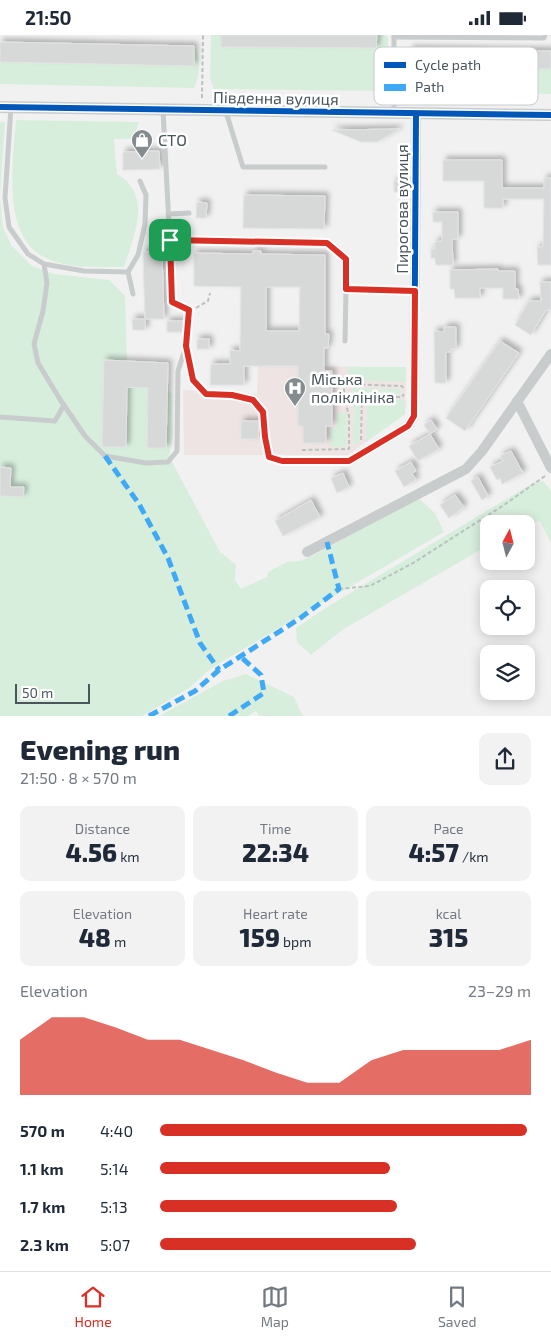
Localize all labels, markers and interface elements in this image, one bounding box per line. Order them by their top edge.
text: 21:50 [25,6,72,29]
legend [374,47,538,105]
text: Cycle path [415,56,481,73]
text: Path [415,78,444,95]
street label: Південна вулиця [213,87,339,109]
shop icon: СТО [130,128,154,159]
place label: СТО [158,130,187,149]
street label: Пирогова вулиця [392,144,412,274]
pin [149,219,191,261]
icon: arrive [156,226,184,254]
place label: Міська поліклініка [311,369,395,406]
hospital icon: Міська поліклініка [283,376,307,407]
north arrow [480,515,535,570]
map controls [480,515,535,700]
button: locate [480,580,535,635]
button: layers [480,645,535,700]
scale bar [15,681,90,704]
text: 50 m [22,684,53,701]
text: Evening run [20,732,180,766]
button: share [479,733,531,785]
text: 21:50 · 8 × 570 m [20,768,137,787]
text: Distance [75,820,130,837]
text: Time [260,820,291,837]
text: Pace [433,820,464,837]
text: 4.56 [65,837,117,867]
text: 22:34 [242,837,309,867]
text: 4:57 [408,837,459,867]
text: km [117,848,140,865]
text: /km [459,848,489,865]
text: Elevation [73,905,132,922]
text: Heart rate [243,905,308,922]
text: kcal [436,905,461,922]
text: 48 [79,922,111,952]
text: 159 [240,922,280,952]
text: 315 [429,922,468,952]
text: m [111,933,126,950]
text: bpm [280,933,311,950]
text: Elevation [20,981,88,1000]
text: 23–29 m [468,981,531,1000]
text: 570 m [20,1121,65,1140]
text: 4:40 [100,1121,133,1140]
text: 1.1 km [20,1159,64,1178]
text: 5:14 [100,1159,129,1178]
text: 1.7 km [20,1197,65,1216]
text: 5:13 [100,1197,128,1216]
text: 2.3 km [20,1235,69,1254]
text: 5:07 [100,1235,130,1254]
tab: Home [75,1283,112,1330]
tab: Map [261,1283,289,1330]
tab: Saved [438,1283,476,1330]

